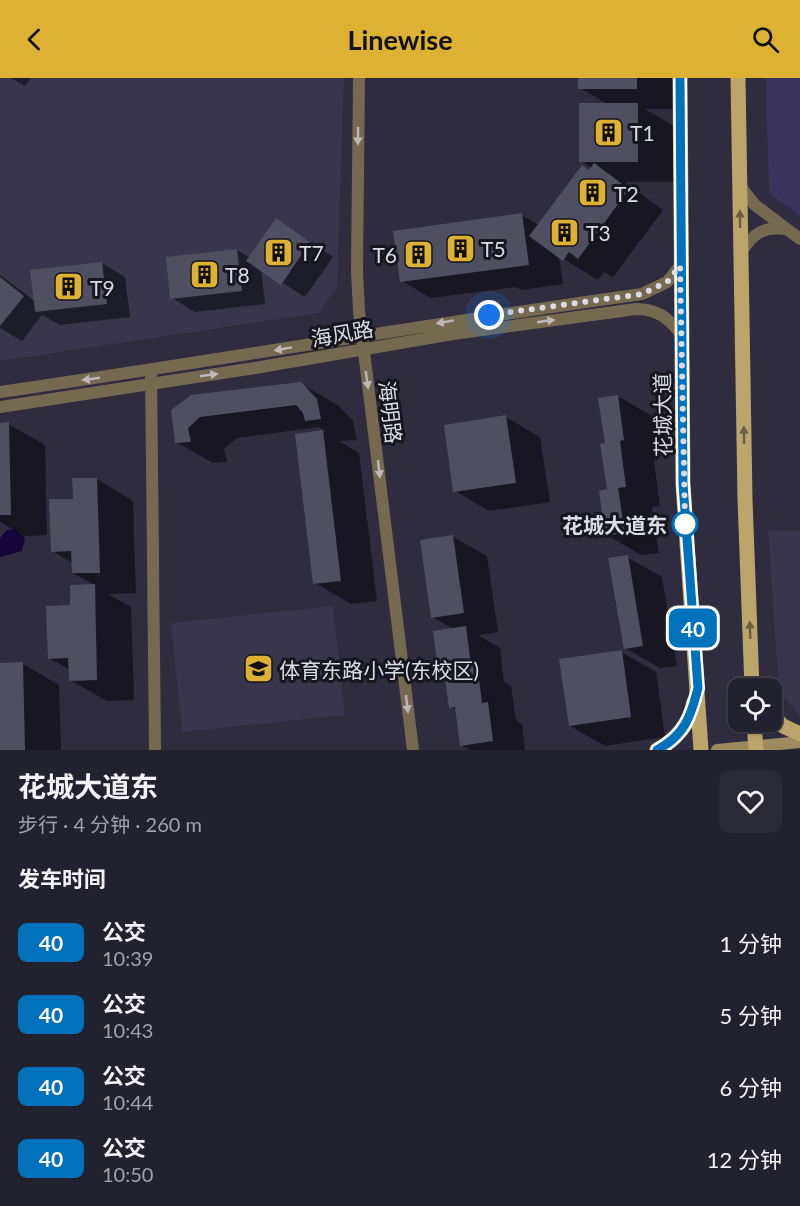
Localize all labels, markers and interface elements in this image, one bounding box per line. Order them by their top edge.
icon: back [18,23,51,56]
text: Linewise [347,23,453,56]
icon: search [749,23,782,56]
building icon: T1 [593,116,625,148]
place label: T1 [630,120,655,145]
one-way arrow [353,127,363,146]
building icon: T2 [577,177,609,209]
place label: T2 [614,181,639,206]
one-way arrow [735,210,745,229]
building icon: T3 [549,216,581,248]
place label: T3 [586,220,611,245]
building icon: T5 [444,232,476,264]
building icon: T7 [262,236,294,268]
place label: T5 [481,236,506,261]
building icon: T6 [402,238,434,270]
place label: T7 [299,240,324,265]
place label: T6 [372,242,397,267]
building icon: T8 [188,258,220,290]
place label: T8 [225,262,250,287]
building icon: T9 [53,271,85,303]
place label: T9 [90,275,115,300]
your location [474,300,504,330]
street label: 海风路 [309,315,375,351]
one-way arrow [537,316,556,325]
one-way arrow [436,317,455,326]
one-way arrow [274,345,293,354]
one-way arrow [200,370,219,379]
one-way arrow [363,371,372,390]
street label: 花城大道 [649,373,675,457]
one-way arrow [81,375,100,384]
street label: 海明路 [375,379,407,445]
one-way arrow [739,426,749,445]
one-way arrow [374,460,383,479]
marker: 花城大道东 [672,511,698,537]
place label: 花城大道东 [562,512,667,537]
line badge: 40 [666,608,720,648]
text: 40 [681,616,705,641]
one-way arrow [746,621,755,640]
school or university icon: 体育东路小学(东校区) [242,653,274,685]
place label: 体育东路小学(东校区) [279,657,479,682]
map controls [728,678,782,732]
button: locate [728,678,782,732]
one-way arrow [403,695,412,714]
text: 花城大道东 [18,769,158,803]
button: heart [719,770,782,833]
text: 步行 · 4 分钟 · 260 m [18,812,202,836]
text: 发车时间 [18,865,106,892]
text: 公交 [102,918,146,945]
text: 40 [39,930,63,955]
text: 1 分钟 [720,930,782,957]
text: 10:39 [102,946,153,970]
text: 公交 [102,990,146,1017]
text: 40 [39,1002,63,1027]
text: 5 分钟 [720,1002,782,1029]
text: 10:43 [102,1018,153,1042]
text: 公交 [102,1062,146,1089]
text: 40 [39,1074,63,1099]
text: 6 分钟 [720,1074,782,1101]
text: 10:44 [102,1090,153,1114]
text: 公交 [102,1134,146,1161]
text: 40 [39,1146,63,1171]
text: 12 分钟 [707,1146,782,1173]
text: 10:50 [102,1162,153,1186]

